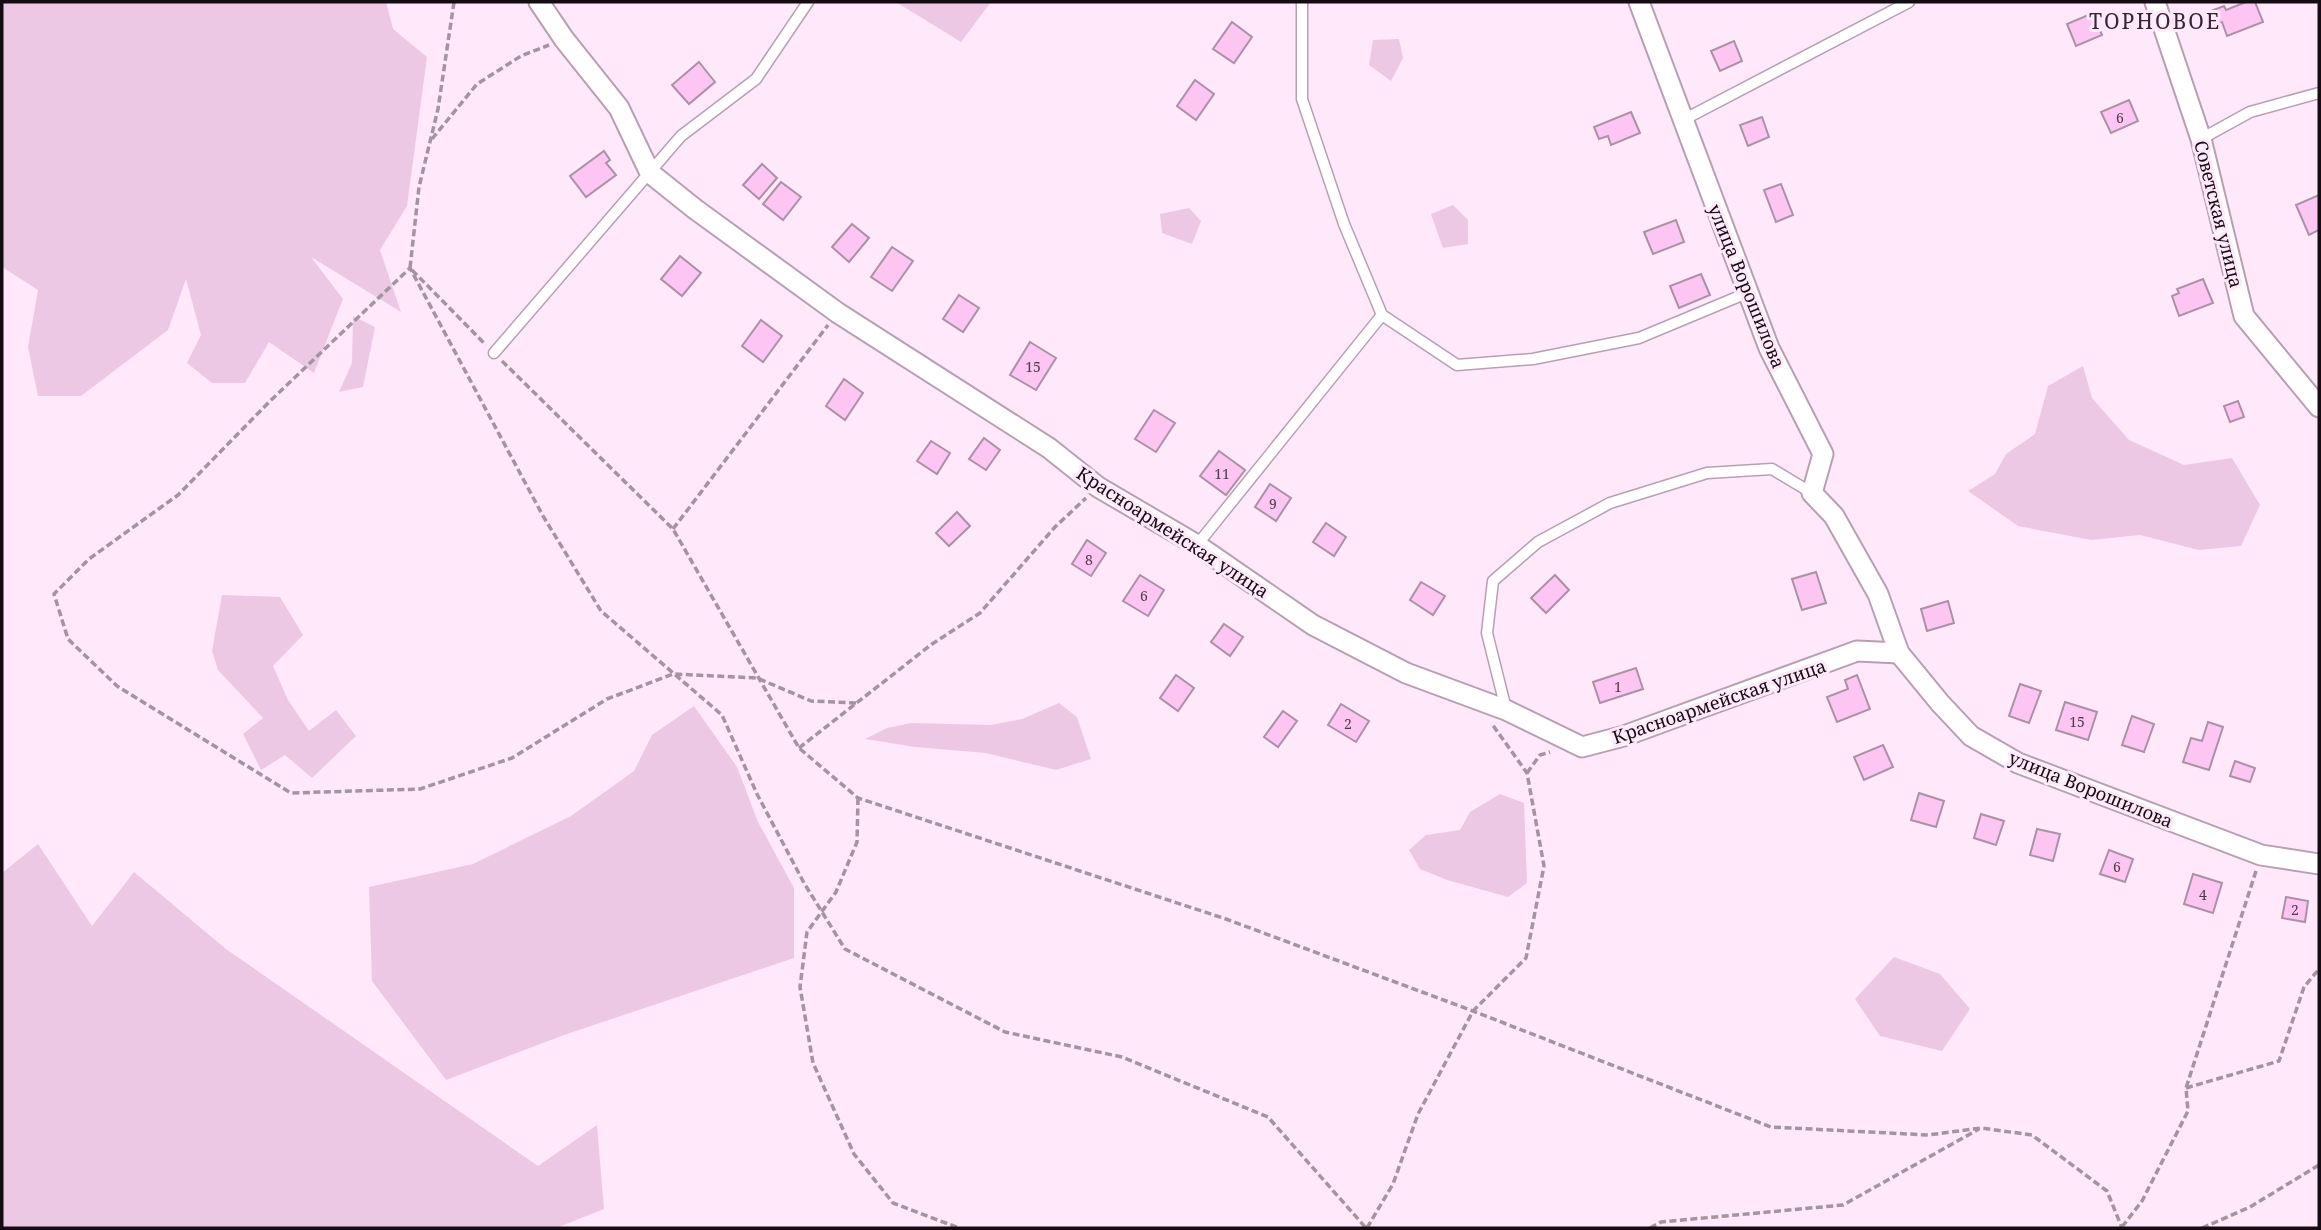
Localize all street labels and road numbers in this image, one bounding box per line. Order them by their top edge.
street label: Советская улица [2189,138,2249,290]
street label: улица Ворошилова [1703,200,1791,372]
street label: Красноармейская улица [1072,461,1274,603]
street label: Красноармейская улица [1609,653,1829,749]
street label: улица Ворошилова [2005,745,2177,833]

